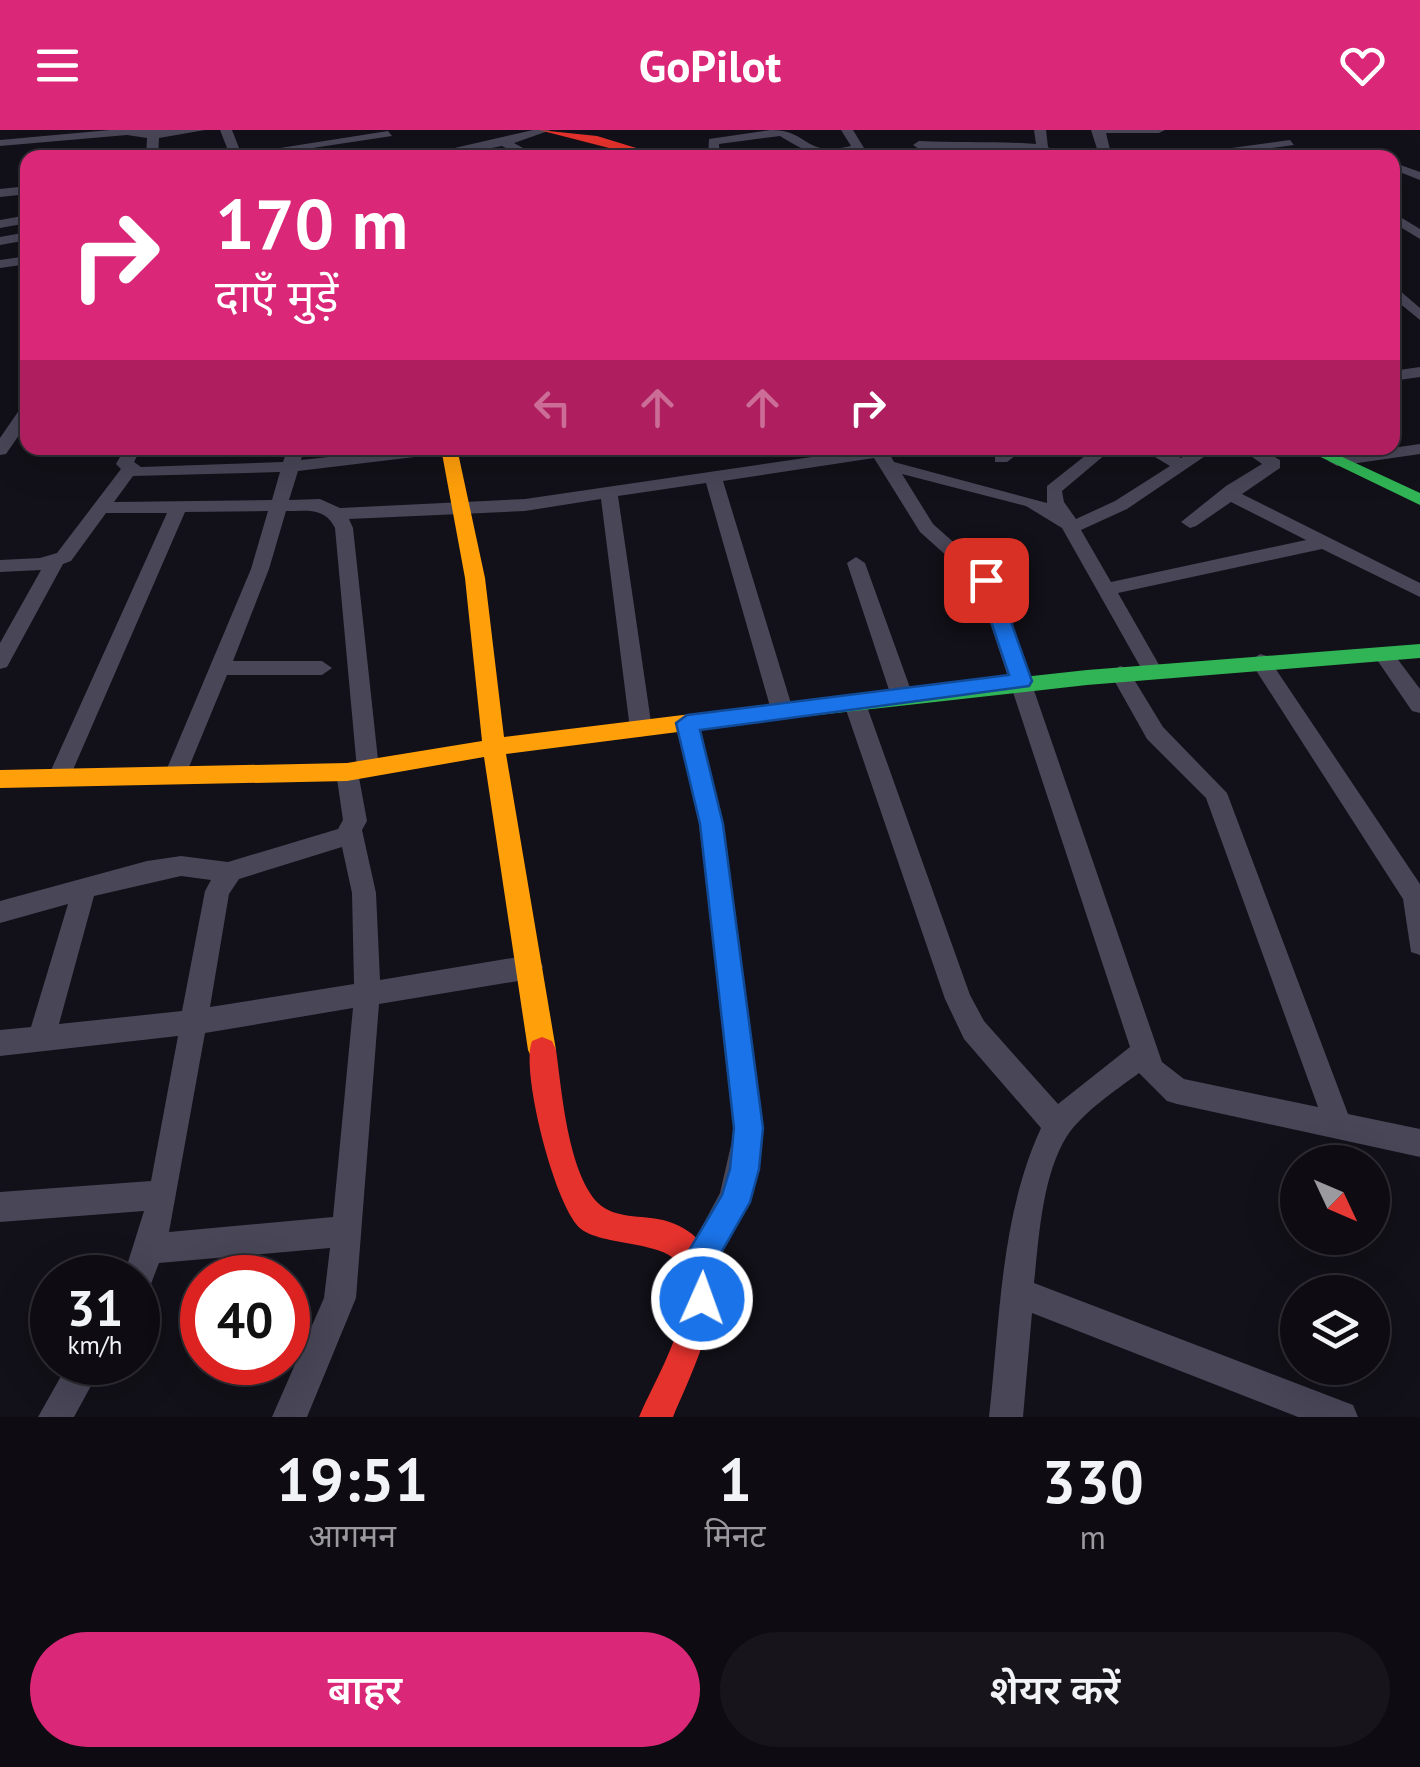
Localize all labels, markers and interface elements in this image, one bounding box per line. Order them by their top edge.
text: GoPilot [639,36,781,94]
icon: menu [30,38,85,93]
icon: heart [1335,38,1390,93]
text: 170 m [215,178,408,268]
icon: right [50,190,180,320]
text: दाएँ मुड़ें [215,266,338,324]
icon: left [525,380,580,435]
icon: ahead [630,380,685,435]
icon: ahead [735,380,790,435]
icon: right [840,380,895,435]
pin [944,538,1029,623]
icon: arrive [959,553,1014,608]
north arrow [1280,1145,1390,1255]
map controls [1280,1145,1390,1385]
position arrow [650,1247,754,1351]
speed limit sign: 40 [180,1255,310,1385]
text: 31 [67,1275,123,1340]
button: layers [1280,1275,1390,1385]
text: km/h [68,1329,122,1361]
text: 19:51 [276,1440,428,1518]
text: 1 [718,1440,752,1518]
text: 330 [1042,1442,1144,1520]
text: आगमन [308,1514,396,1556]
text: मिनट [704,1514,766,1556]
text: m [1080,1516,1106,1558]
button: बाहर [30,1632,700,1747]
button: शेयर करें [720,1632,1390,1747]

